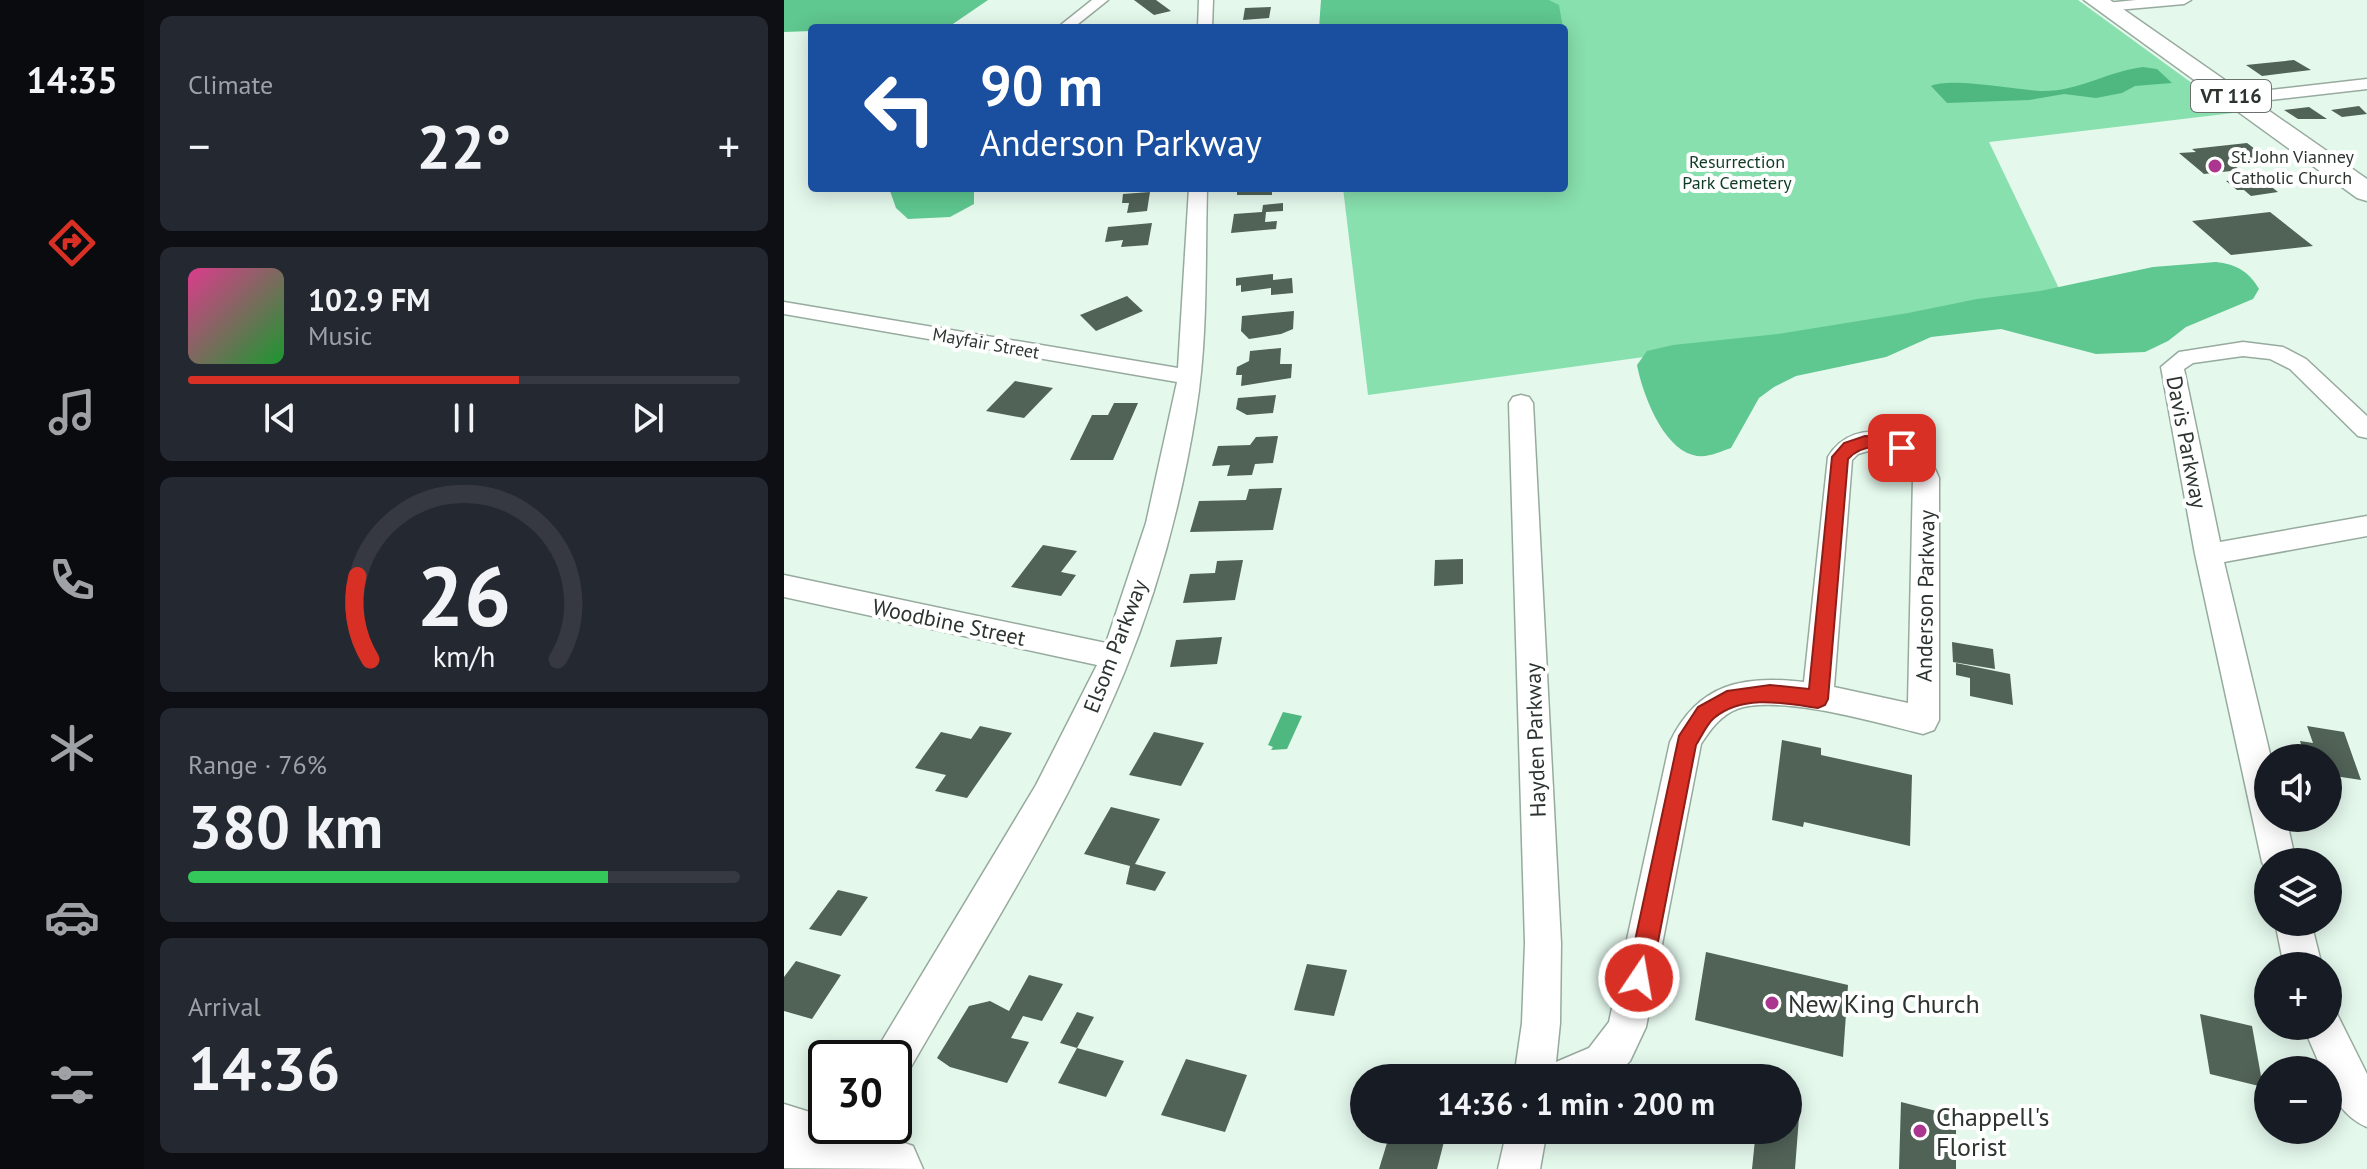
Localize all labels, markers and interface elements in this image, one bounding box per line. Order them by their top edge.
text: 90 m [980,49,1103,121]
text: 14:35 [26,56,118,103]
icon: left [848,56,952,160]
text: Climate [188,68,273,101]
road number: VT 116 [2191,80,2271,112]
text: 22° [417,107,511,185]
text: − [188,117,210,174]
text: + [718,117,740,174]
text: Anderson Parkway [980,119,1262,166]
place label: St. John Vianney Catholic Church [2231,145,2354,189]
park label: Resurrection Park Cemetery [1682,150,1792,194]
marker: St. John Vianney Catholic Church [2206,157,2224,175]
icon: directions [44,215,100,271]
text: 102.9 FM [308,280,430,319]
text: Music [308,319,372,352]
street label: Mayfair Street [931,322,1041,364]
street label: Davis Parkway [2160,373,2214,512]
icon: music [44,384,100,440]
icon: previous [258,396,302,440]
icon: pause [442,396,486,440]
icon: next [626,396,670,440]
pin [1868,414,1936,482]
icon: arrive [1880,426,1924,470]
street label: Anderson Parkway [1909,509,1941,682]
text: 26 [417,541,511,649]
icon: phone [44,552,100,608]
street label: Elsom Parkway [1077,575,1154,717]
street label: Woodbine Street [870,592,1029,652]
text: km/h [433,639,495,676]
street label: Hayden Parkway [1518,661,1552,818]
icon: climate [44,720,100,776]
map controls [2254,744,2342,1144]
button: sound [2254,744,2342,832]
text: Range · 76% [188,748,327,781]
text: 380 km [188,787,383,865]
button: layers [2254,848,2342,936]
icon: car [44,889,100,945]
position arrow [1597,936,1681,1020]
button: + [2254,952,2342,1040]
place label: New King Church [1788,987,1980,1020]
text: Arrival [188,990,261,1023]
marker: New King Church [1763,994,1781,1012]
text: 14:36 [188,1029,340,1107]
speed limit sign: 30 [808,1040,912,1144]
button: − [2254,1056,2342,1144]
icon: filters [44,1057,100,1113]
text: 14:36 · 1 min · 200 m [1437,1084,1715,1123]
place label: Chappell's Florist [1936,1100,2050,1163]
marker: Chappell's Florist [1911,1122,1929,1140]

